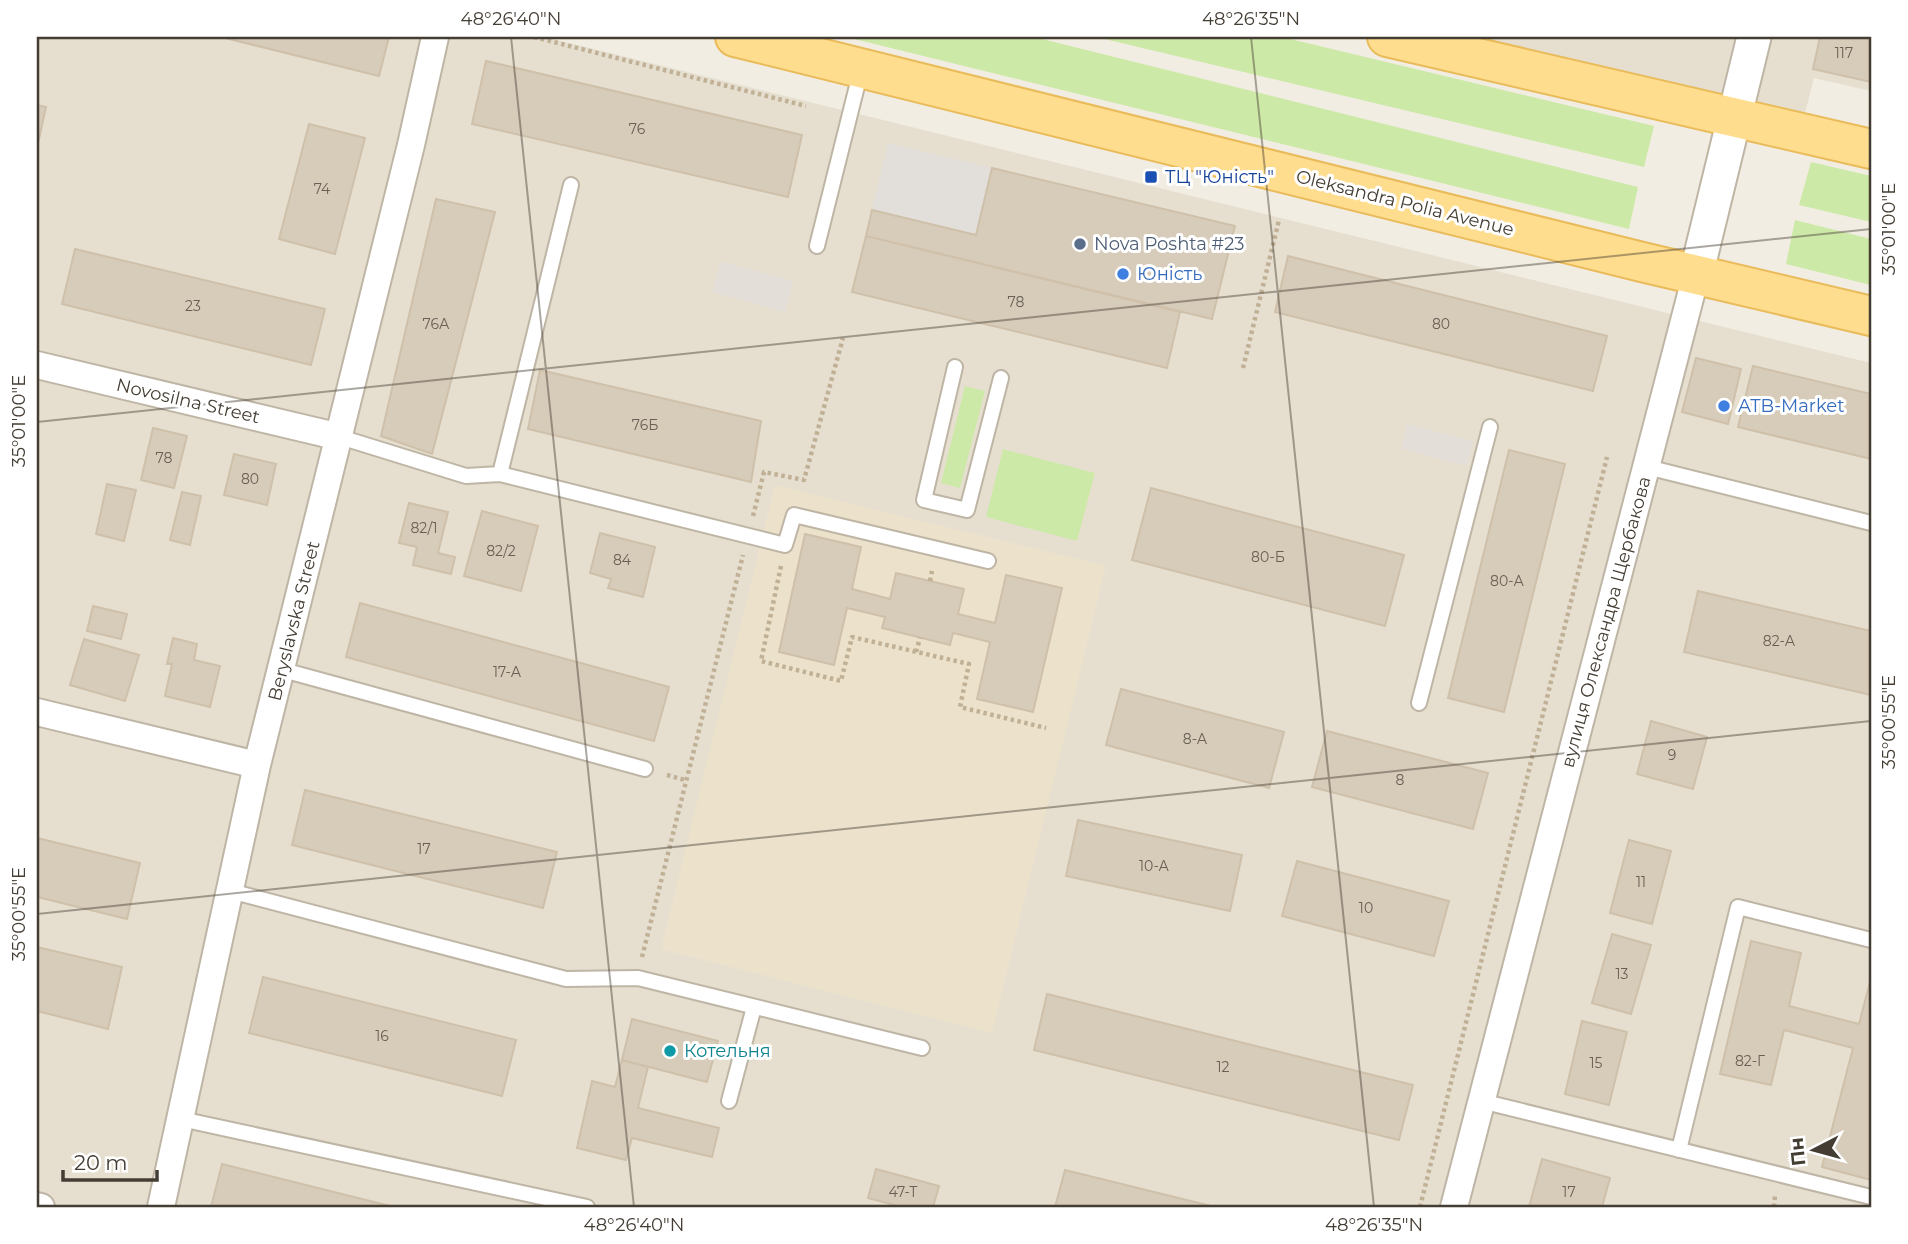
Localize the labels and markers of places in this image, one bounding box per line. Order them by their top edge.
place label: ТЦ "Юність" [1165,166,1274,188]
marker: ТЦ "Юність" [1143,169,1159,185]
place label: Nova Poshta #23 [1094,233,1245,255]
marker: Nova Poshta #23 [1072,236,1088,252]
place label: Юність [1137,263,1202,285]
marker: Юність [1115,266,1131,282]
place label: ATB-Market [1738,395,1845,417]
marker: ATB-Market [1716,398,1732,414]
place label: Котельня [684,1040,771,1062]
marker: Котельня [662,1043,678,1059]

